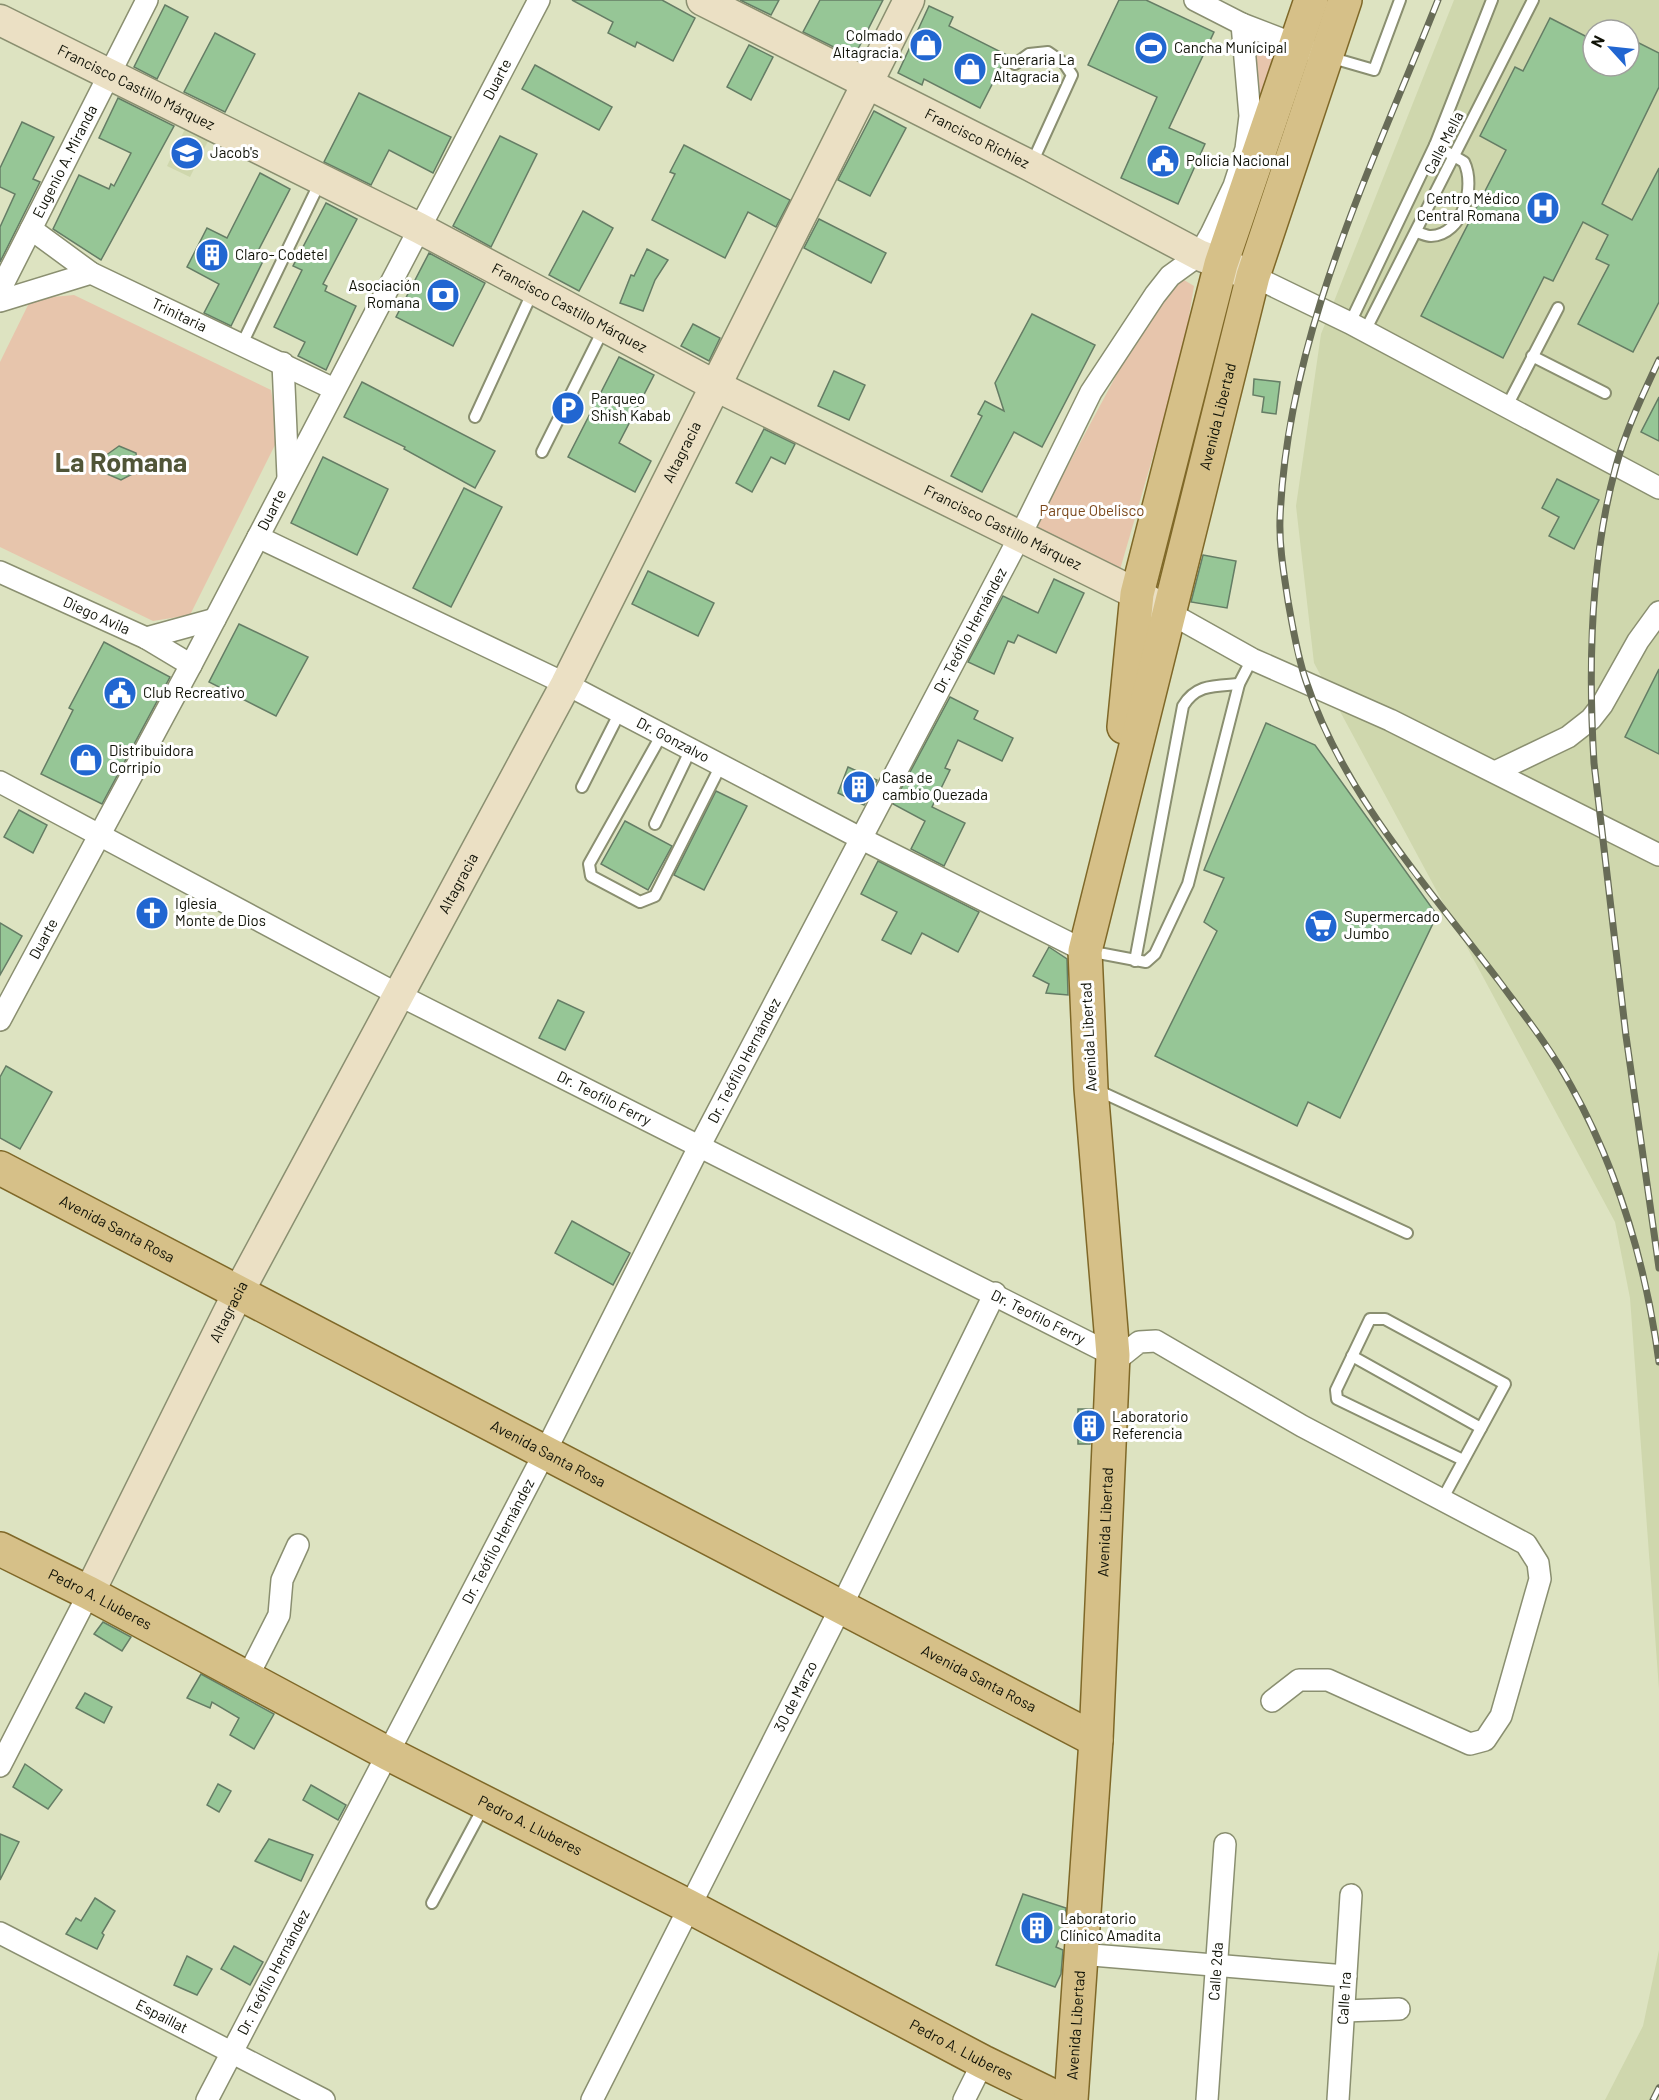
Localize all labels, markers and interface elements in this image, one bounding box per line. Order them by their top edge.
north arrow [1581,18,1641,78]
place label: Colmado Altagracia. [833,26,903,61]
shop icon: Colmado Altagracia. [908,27,944,63]
sports icon: Cancha Municipal [1133,30,1169,66]
text: N [1586,32,1608,50]
place label: Cancha Municipal [1174,38,1287,56]
street label: Francisco Castillo Márquez [55,40,218,133]
place label: Funeraria La Altagracia [993,50,1075,85]
shop icon: Funeraria La Altagracia [952,51,988,87]
street label: Duarte [478,55,515,103]
street label: Eugenio A. Miranda [28,102,100,221]
street label: Francisco Richiez [922,104,1033,172]
street label: Calle Mella [1420,108,1467,177]
school or university icon: Jacob's [169,135,205,171]
place label: Jacob's [210,143,259,161]
public building icon: Policia Nacional [1145,143,1181,179]
place label: Policia Nacional [1186,151,1289,169]
place label: Centro Médico Central Romana [1417,189,1520,224]
hospital icon: Centro Médico Central Romana [1525,190,1561,226]
building icon: Claro- Codetel [194,237,230,273]
place label: Claro- Codetel [235,245,328,263]
street label: Francisco Castillo Márquez [489,258,651,356]
place label: Asociación Romana [348,276,420,311]
bank icon: Asociación Romana [425,277,461,313]
street label: Trinitaria [149,293,210,335]
street label: Avenida Libertad [1195,361,1239,472]
place label: Parqueo Shish Kabab [591,389,671,424]
parking icon: Parqueo Shish Kabab [550,390,586,426]
street label: Altagracia [658,418,704,485]
district label: La Romana [55,445,187,477]
street label: Francisco Castillo Márquez [922,480,1085,573]
street label: Duarte [253,486,289,533]
park label: Parque Obelisco [1040,501,1144,519]
street label: Dr. Teófilo Hernández [929,564,1010,696]
street label: Diego Avila [61,592,133,638]
public building icon: Club Recreativo [102,675,138,711]
place label: Club Recreativo [143,683,245,701]
street label: Dr. Gonzalvo [634,713,713,766]
place label: Distribuidora Corripio [109,741,194,776]
shop icon: Distribuidora Corripio [68,742,104,778]
place label: Casa de cambio Quezada [882,768,988,803]
building icon: Casa de cambio Quezada [841,769,877,805]
street label: Altagracia [434,850,481,916]
place label: Iglesia Monte de Dios [175,894,266,929]
church icon: Iglesia Monte de Dios [134,895,170,931]
place label: Supermercado Jumbo [1344,907,1440,942]
supermarket icon: Supermercado Jumbo [1303,908,1339,944]
street label: Duarte [24,915,61,962]
street label: Avenida Libertad [1076,982,1100,1092]
street label: Dr. Teófilo Hernández [703,994,784,1126]
street label: Dr. Teofilo Ferry [554,1066,655,1129]
street label: Avenida Santa Rosa [57,1191,178,1266]
street label: Altagracia [205,1278,251,1345]
street label: Dr. Teofilo Ferry [988,1285,1089,1348]
place label: Laboratorio Referencia [1112,1407,1188,1442]
building icon: Laboratorio Referencia [1071,1408,1107,1444]
street label: Avenida Santa Rosa [488,1416,609,1490]
street label: Avenida Libertad [1093,1467,1116,1577]
street label: Dr. Teófilo Hernández [457,1475,538,1607]
street label: Pedro A. Lluberes [46,1564,155,1633]
street label: Avenida Santa Rosa [919,1640,1040,1715]
street label: 30 de Marzo [769,1658,820,1735]
street label: Pedro A. Lluberes [475,1791,586,1859]
street label: Dr. Teófilo Hernández [233,1906,313,2038]
place label: Laboratorio Clínico Amadita [1060,1909,1161,1944]
building icon: Laboratorio Clínico Amadita [1019,1910,1055,1946]
street label: Calle 2da [1204,1941,1226,2001]
street label: Avenida Libertad [1062,1970,1088,2081]
street label: Calle 1ra [1333,1971,1354,2025]
street label: Espaillat [133,1995,191,2036]
street label: Pedro A. Lluberes [907,2015,1016,2083]

